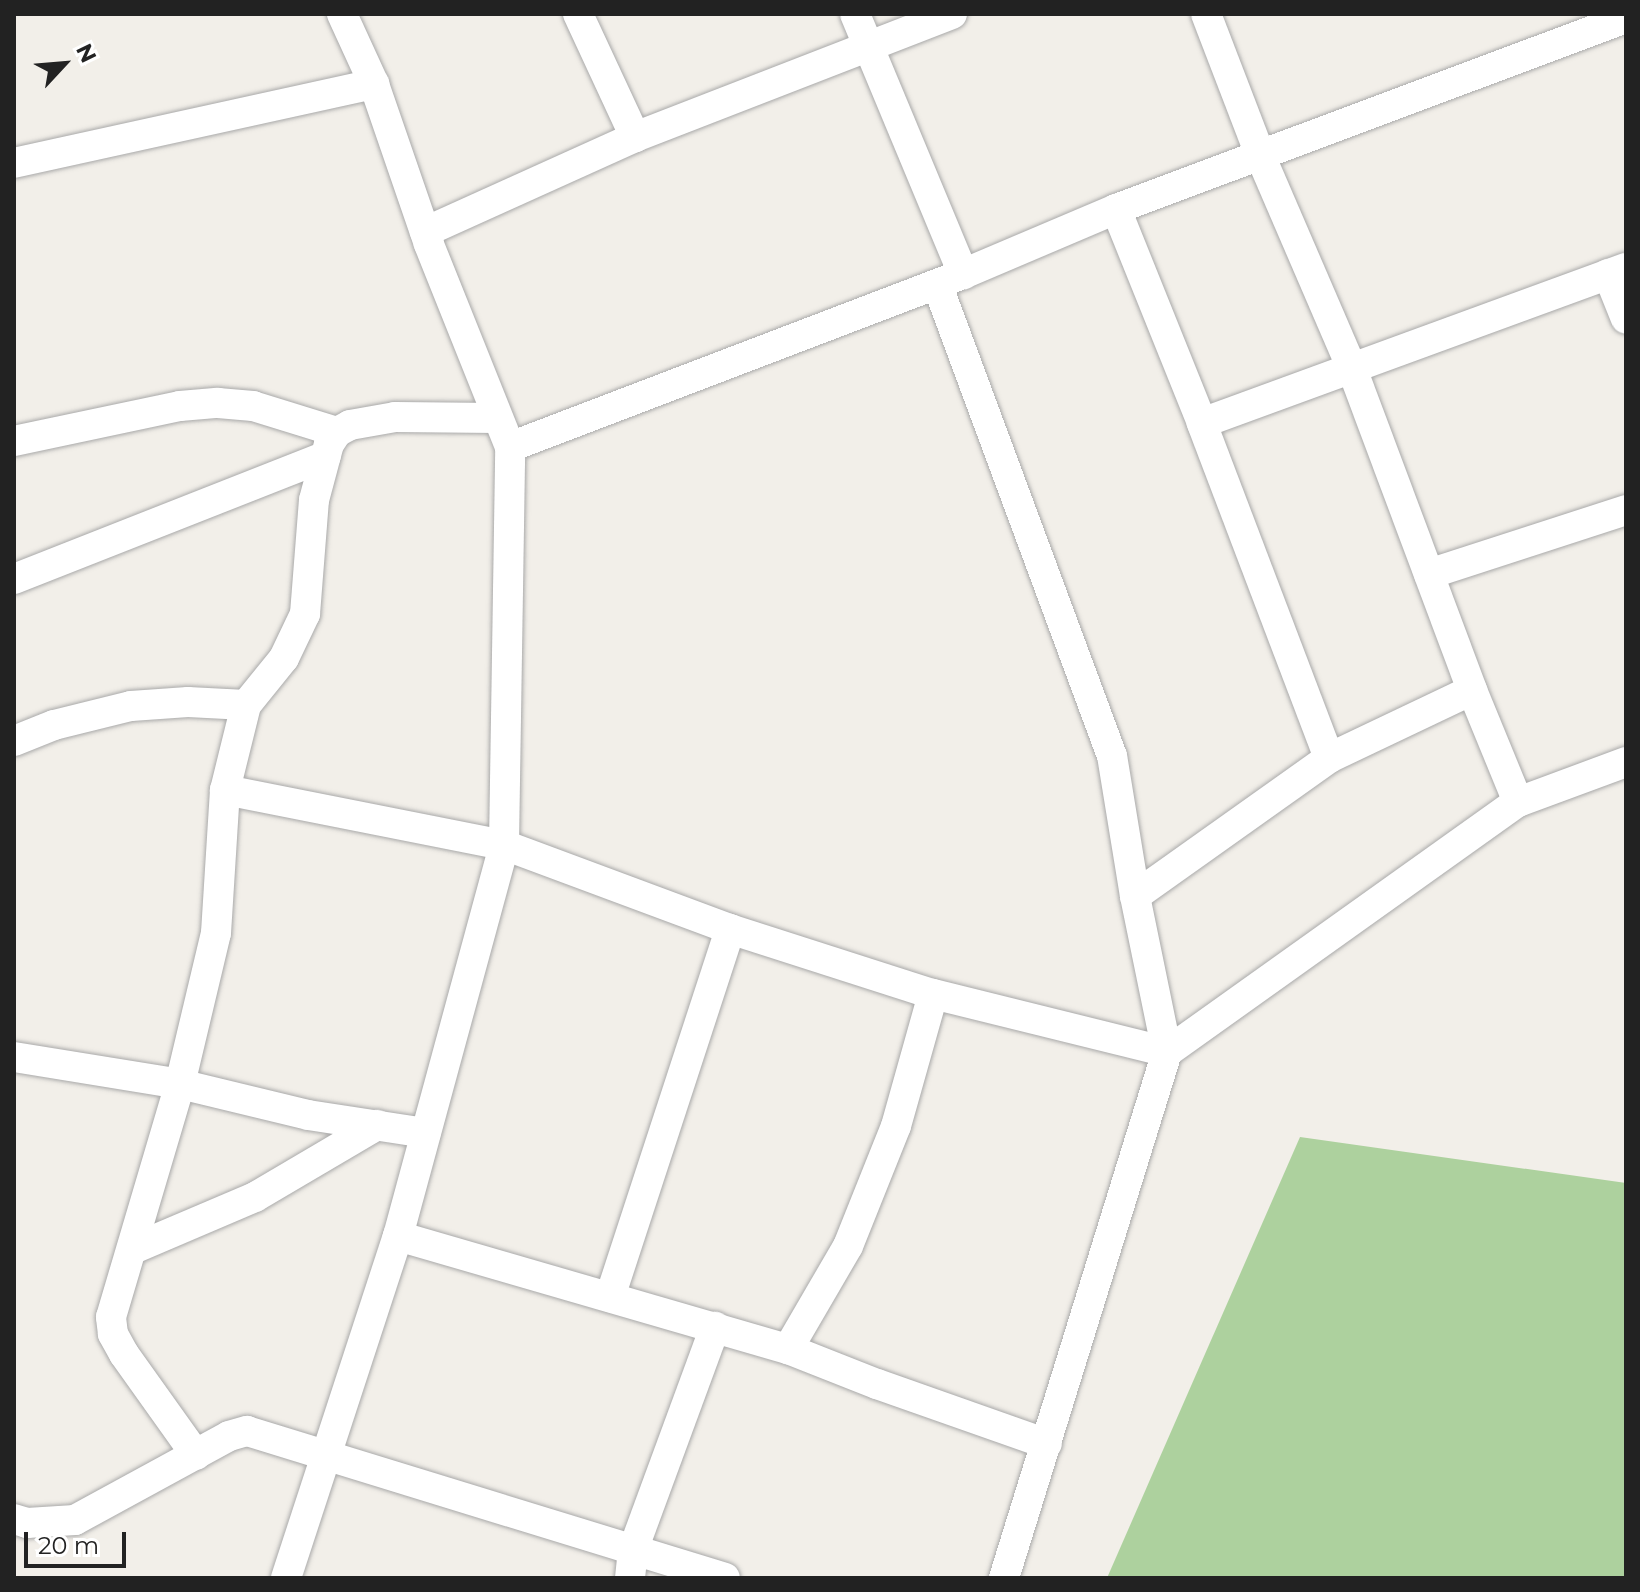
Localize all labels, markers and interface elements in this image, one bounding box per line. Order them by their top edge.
north arrow [24,24,104,104]
text: N [70,39,102,67]
scale bar [28,1516,130,1566]
text: 20 m [38,1531,99,1560]

